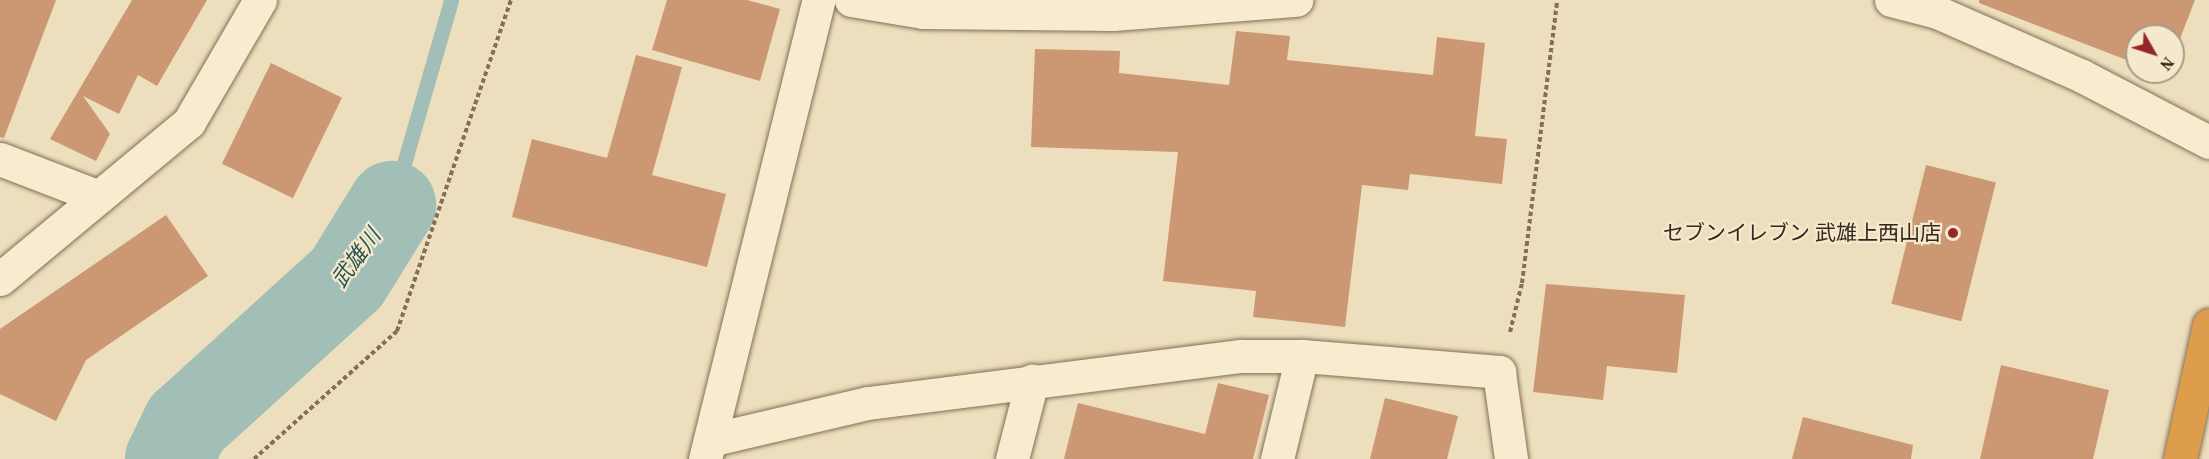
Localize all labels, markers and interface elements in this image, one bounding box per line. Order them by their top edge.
north arrow [2125,24,2185,84]
text: N [2155,53,2180,76]
place label: セブンイレブン 武雄上西山店 [1663,220,1941,246]
water label: 武雄川 [326,224,386,292]
marker: セブンイレブン 武雄上西山店 [1946,226,1960,240]

